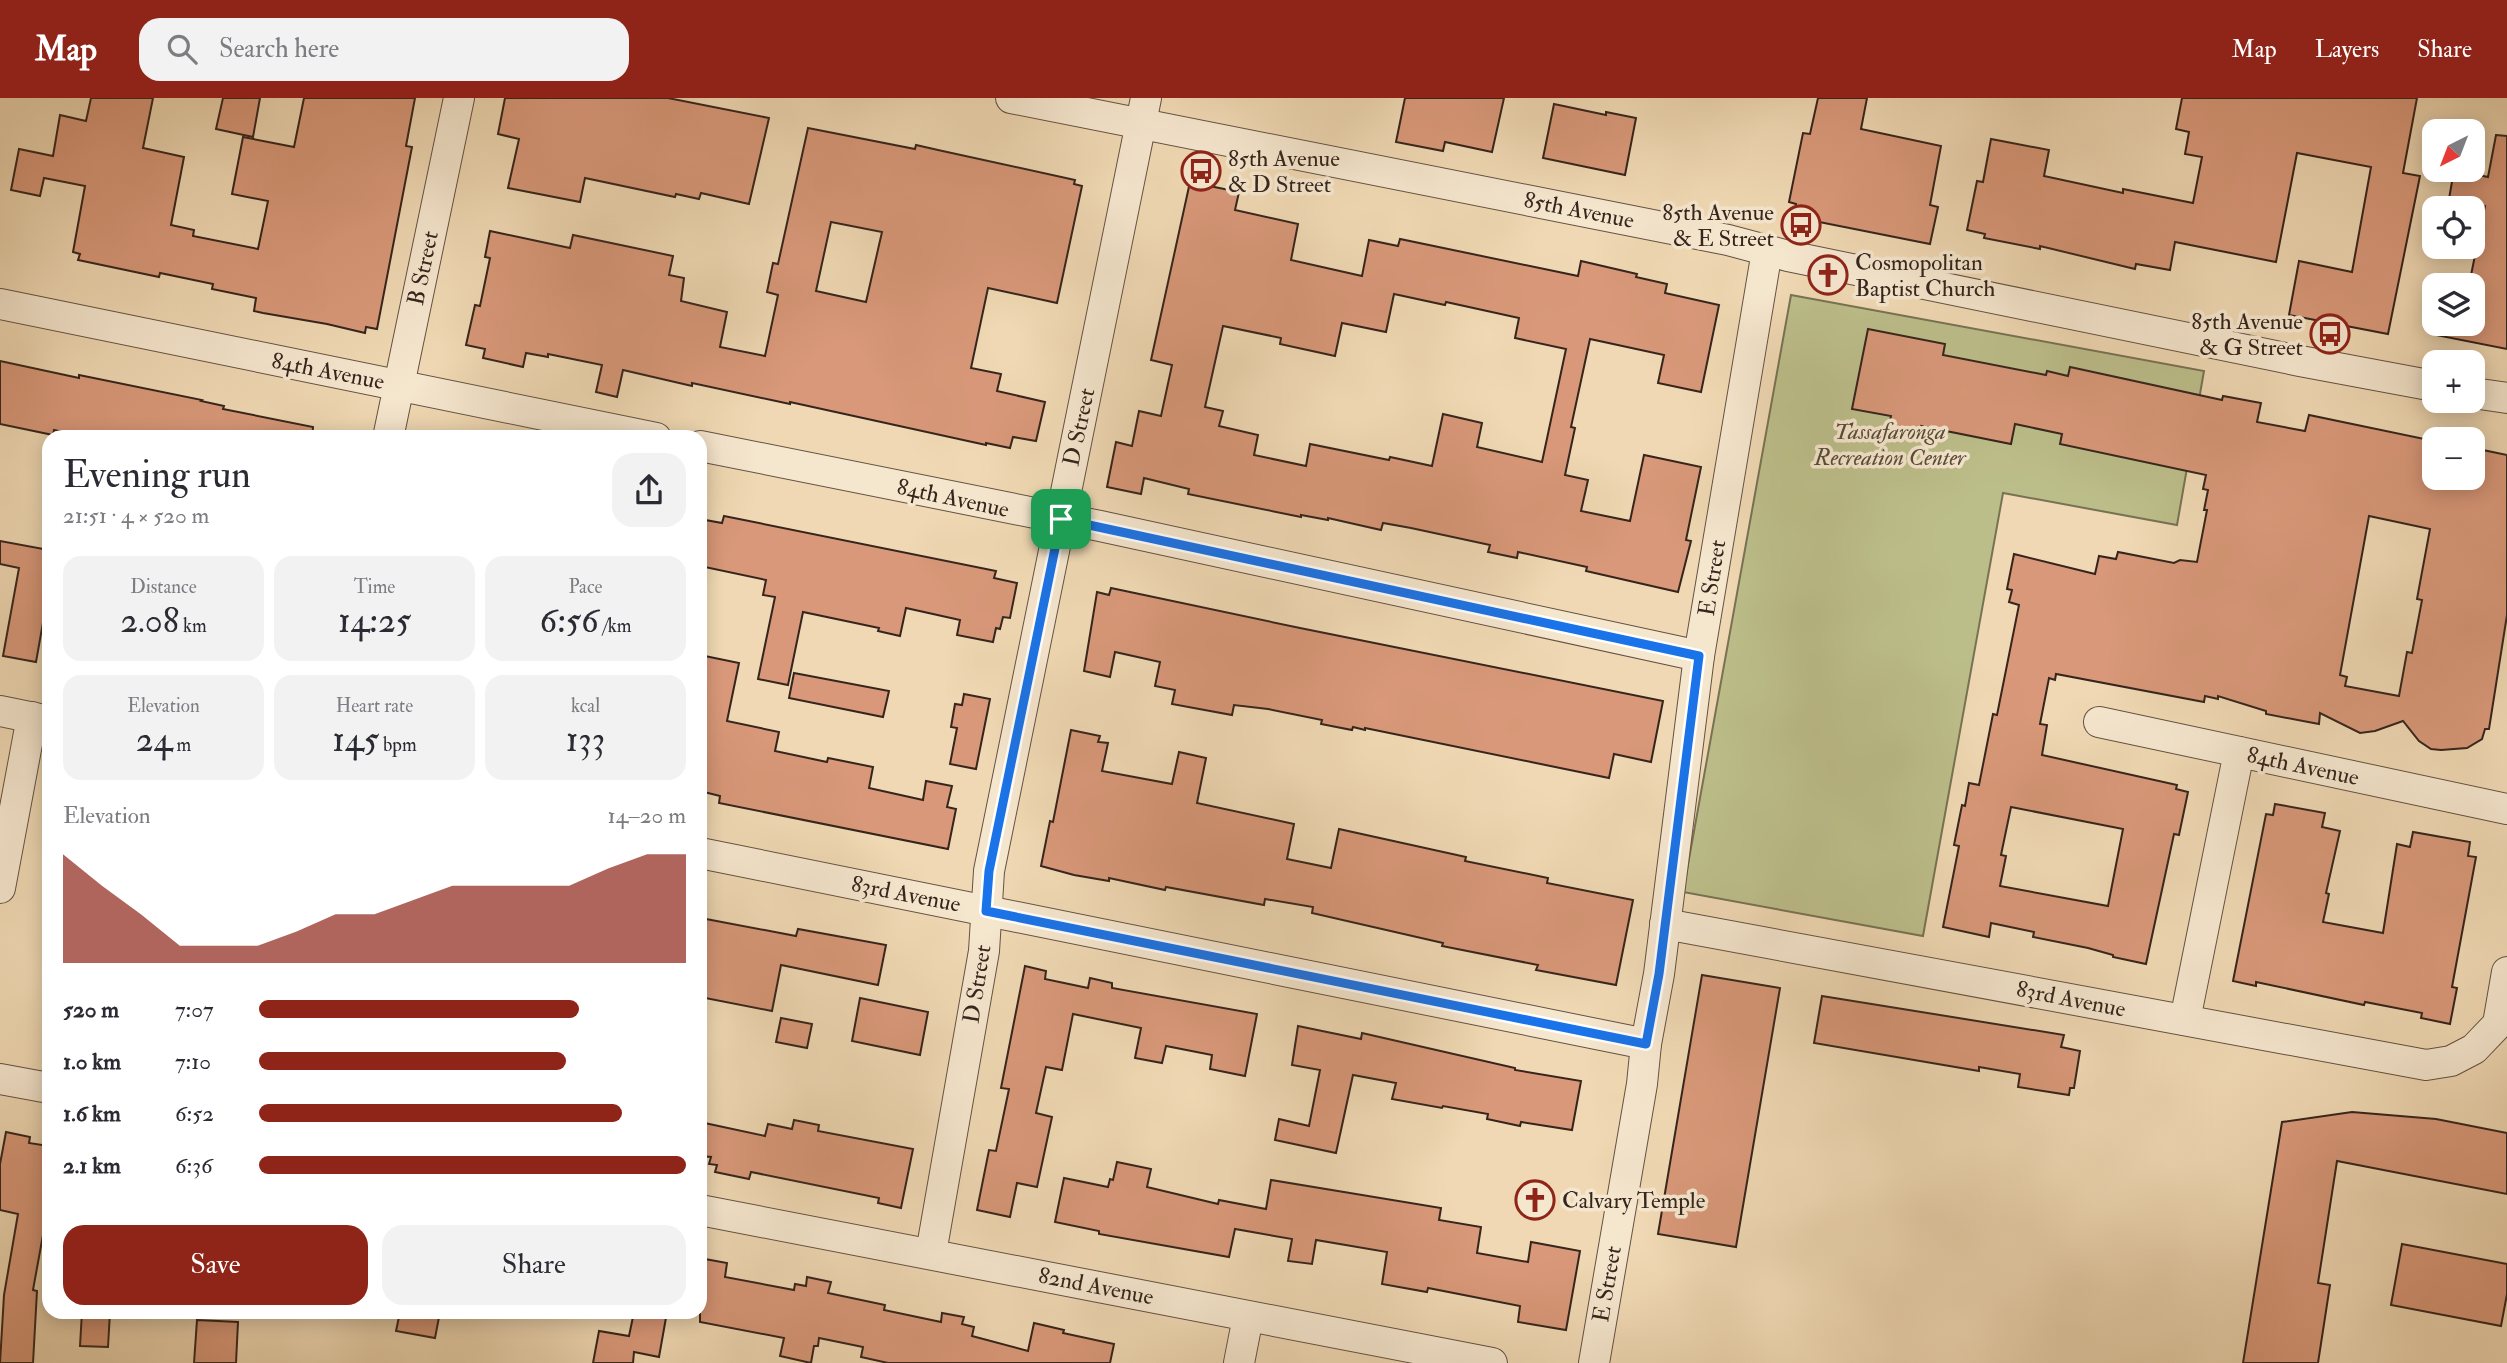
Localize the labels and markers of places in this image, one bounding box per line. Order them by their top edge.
place label: 85th Avenue & D Street [1228,144,1340,199]
bus stop icon: 85th Avenue & D Street [1180,150,1222,192]
place label: 85th Avenue & E Street [1662,198,1774,253]
bus stop icon: 85th Avenue & E Street [1780,204,1822,246]
place label: Cosmopolitan Baptist Church [1855,248,1995,304]
church icon: Cosmopolitan Baptist Church [1807,254,1849,296]
place label: 85th Avenue & G Street [2191,307,2303,362]
bus stop icon: 85th Avenue & G Street [2309,313,2351,355]
pin [1031,489,1091,549]
church icon: Calvary Temple [1514,1179,1556,1221]
place label: Calvary Temple [1562,1186,1706,1216]

